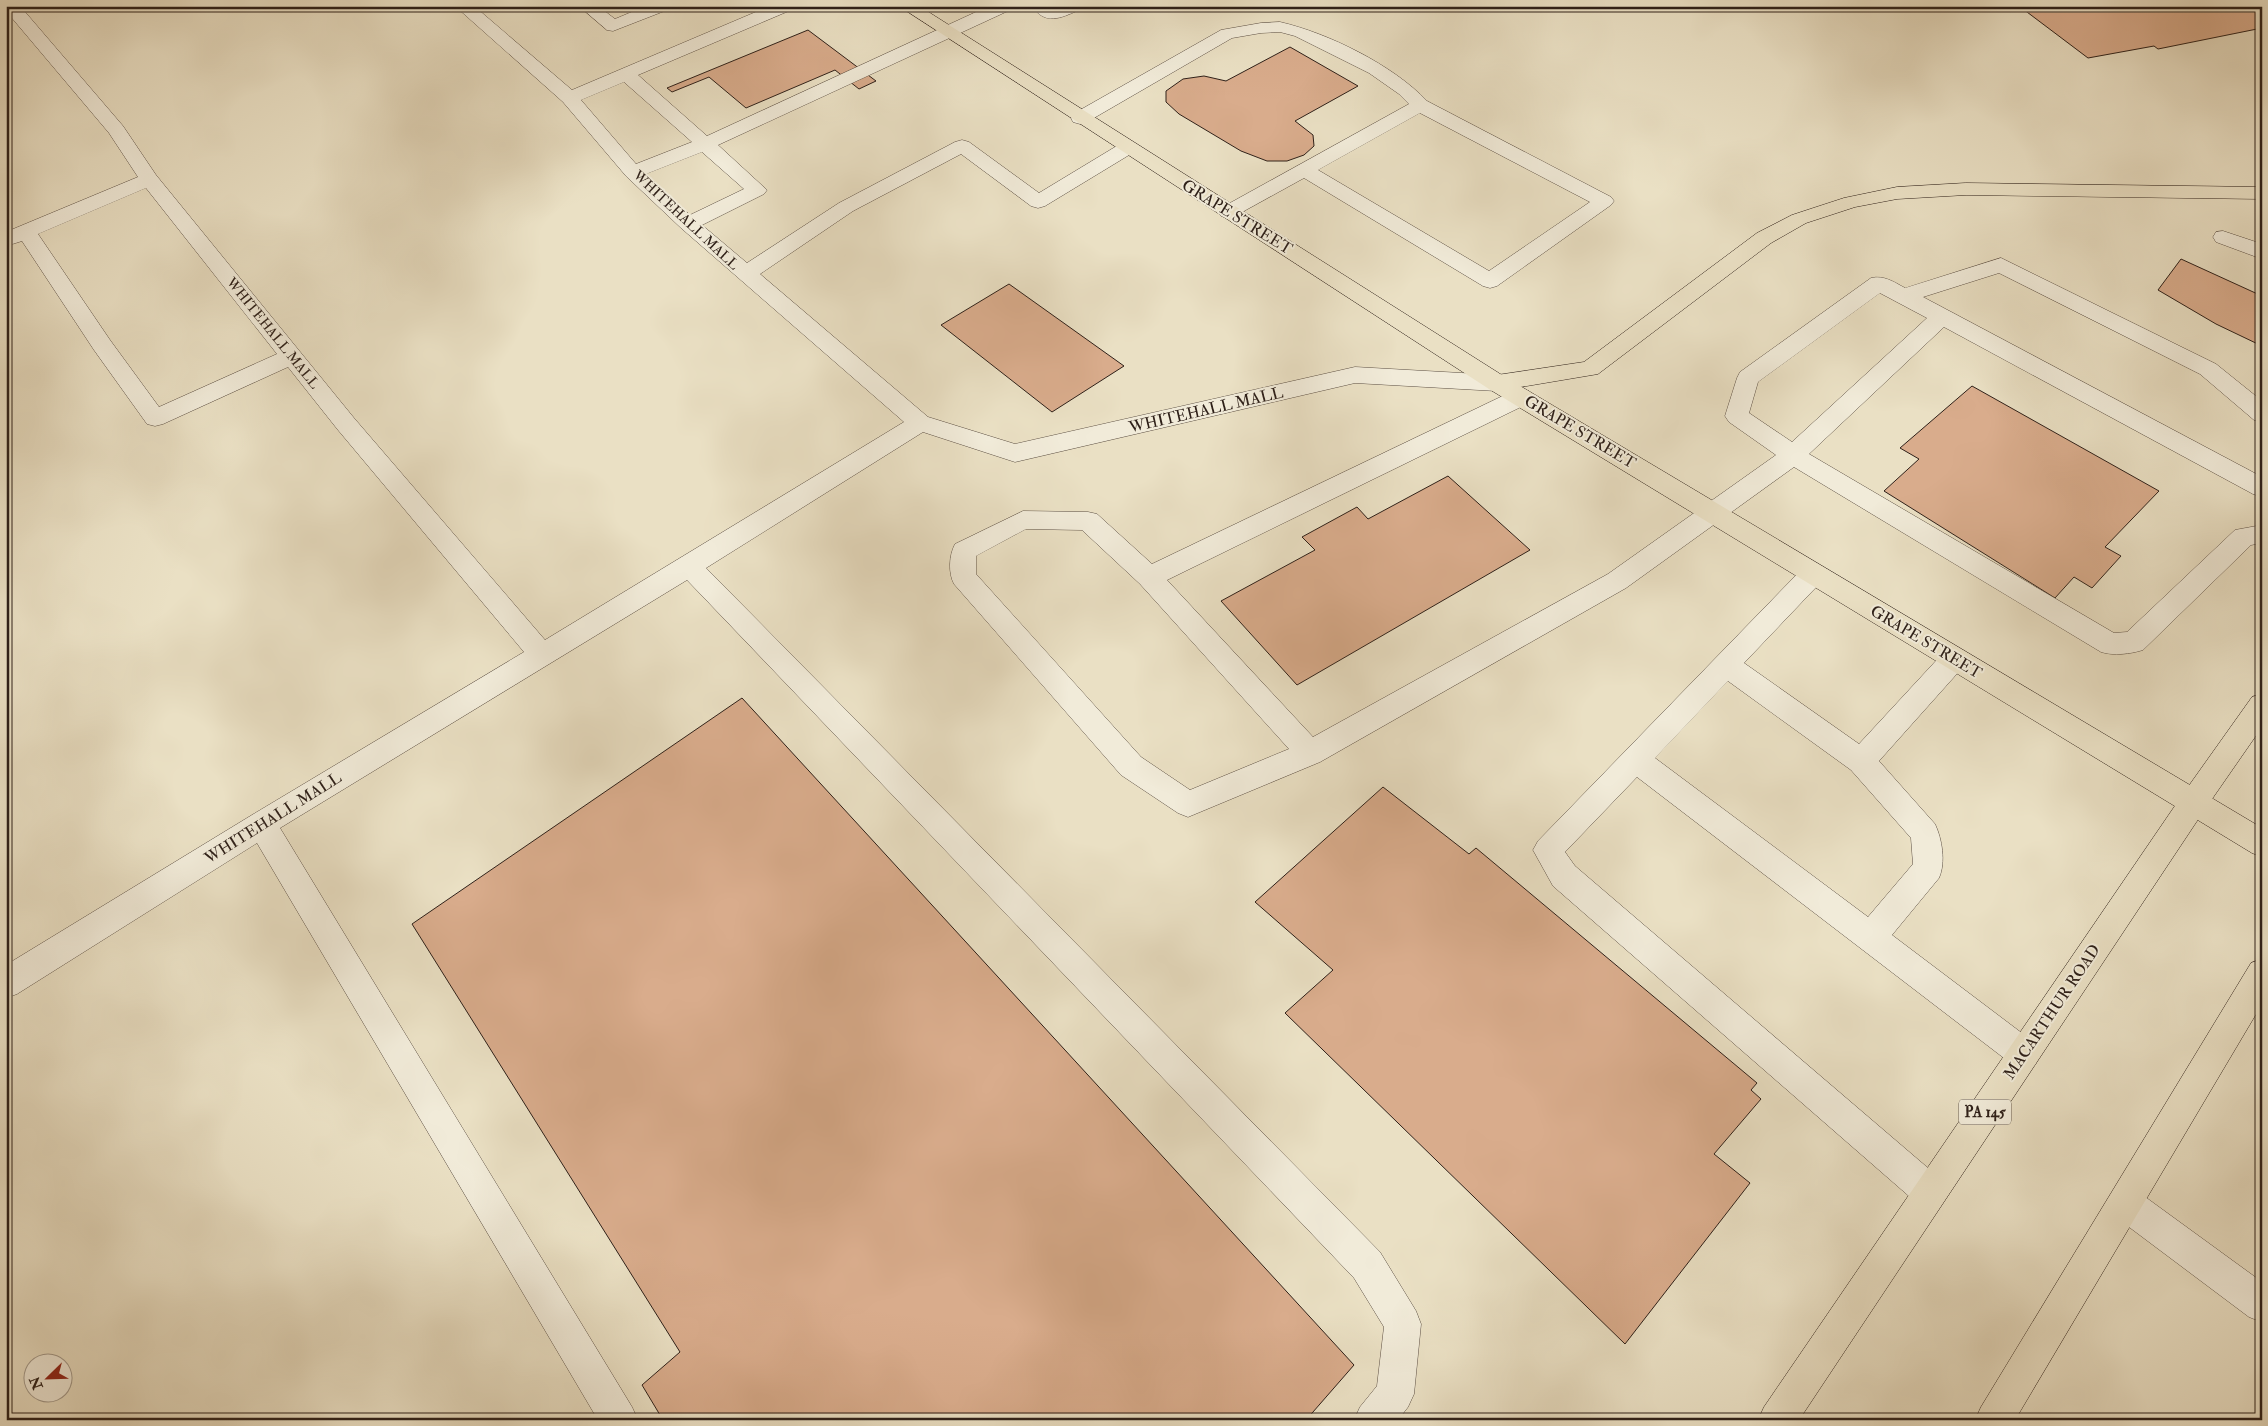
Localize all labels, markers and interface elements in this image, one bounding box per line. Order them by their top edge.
street label: WHITEHALL MALL [629,166,742,273]
street label: GRAPE STREET [1178,175,1296,259]
street label: WHITEHALL MALL [222,273,323,392]
street label: WHITEHALL MALL [1126,382,1286,438]
street label: GRAPE STREET [1521,391,1639,473]
street label: GRAPE STREET [1867,601,1985,683]
street label: WHITEHALL MALL [200,767,346,869]
street label: MACARTHUR ROAD [1999,941,2105,1083]
road number: PA 145 [1959,1100,2011,1124]
north arrow [22,1354,72,1404]
text: N [26,1373,47,1393]

